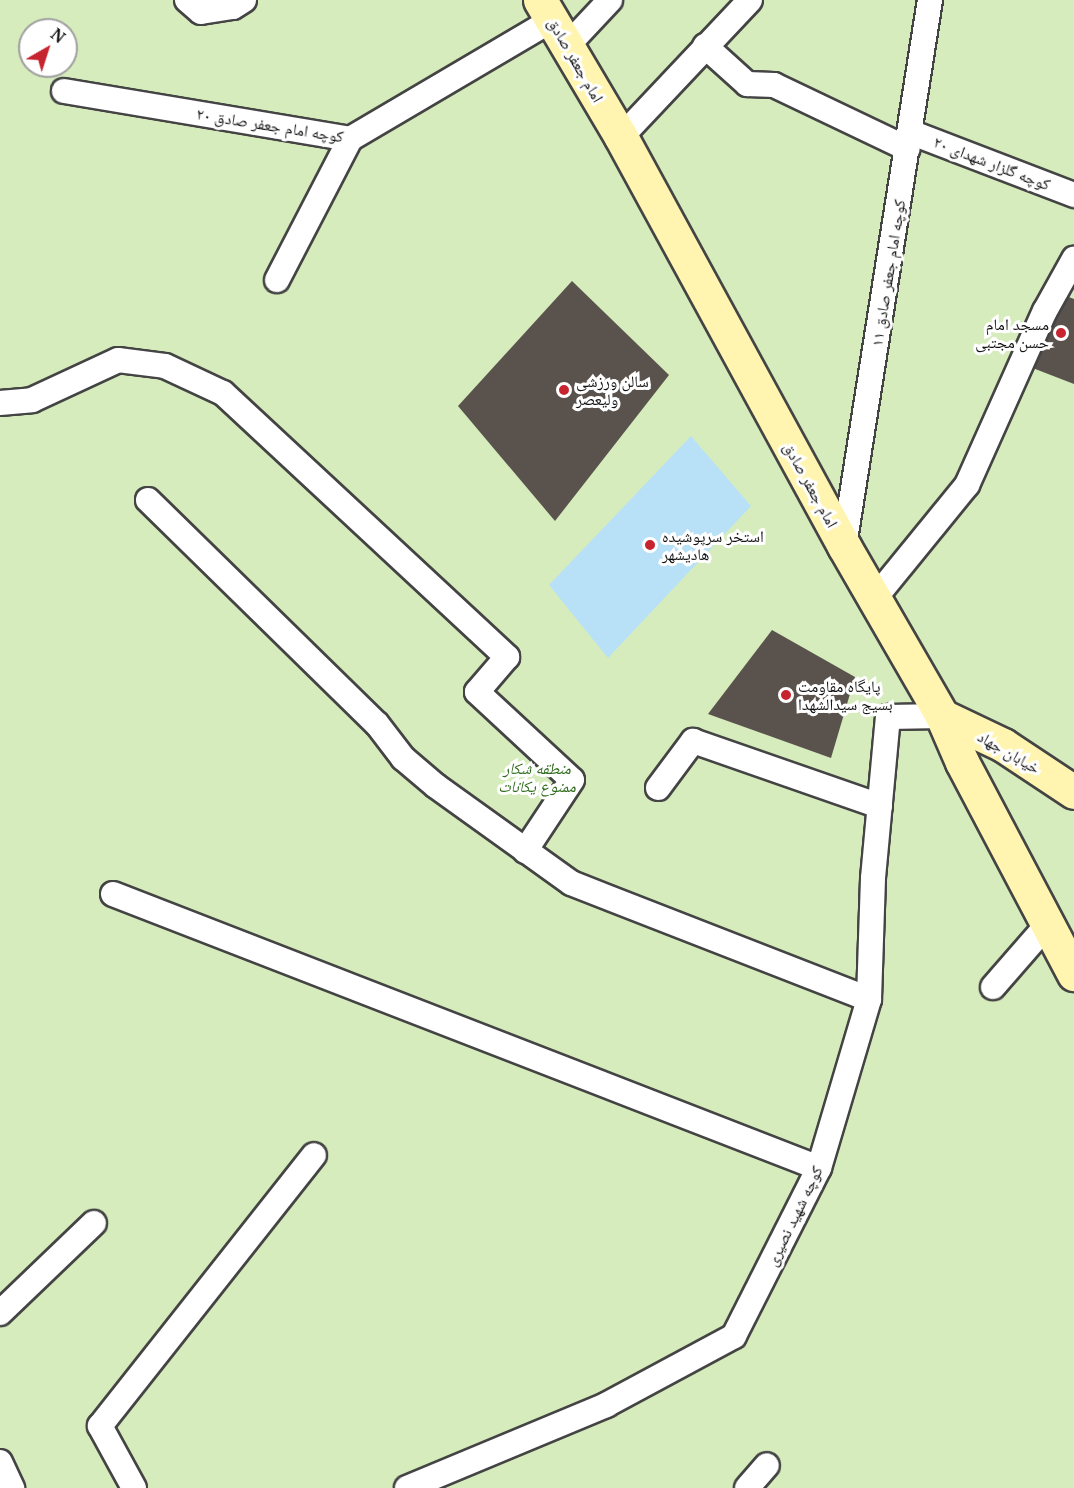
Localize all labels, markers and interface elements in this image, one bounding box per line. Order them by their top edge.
street label: امام جعفر صادق [544,14,608,106]
north arrow [18,18,78,78]
text: N [46,23,70,48]
street label: کوچه امام جعفر صادق ۲۰ [195,104,345,146]
street label: کوچه گلزار شهدای ۲۰ [931,132,1053,194]
street label: کوچه امام جعفر صادق ۱۱ [867,198,909,348]
place label: مسجد امام حسن مجتبی [975,314,1049,352]
marker: مسجد امام حسن مجتبی [1054,326,1068,340]
place label: سالن ورزشی ولیعصر [576,371,649,409]
marker: سالن ورزشی ولیعصر [557,383,571,397]
street label: امام جعفر صادق [780,439,842,531]
place label: استخر سرپوشیده هادیشهر [662,526,764,564]
marker: استخر سرپوشیده هادیشهر [643,538,657,552]
place label: پایگاه مقاومت بسیج سیدالشهدا [798,676,893,714]
marker: پایگاه مقاومت بسیج سیدالشهدا [779,688,793,702]
street label: خیابان جهاد [974,726,1044,778]
park label: منطقه شکار ممنوع یکانات [498,758,576,796]
street label: کوچه شهید نصیری [762,1163,826,1269]

